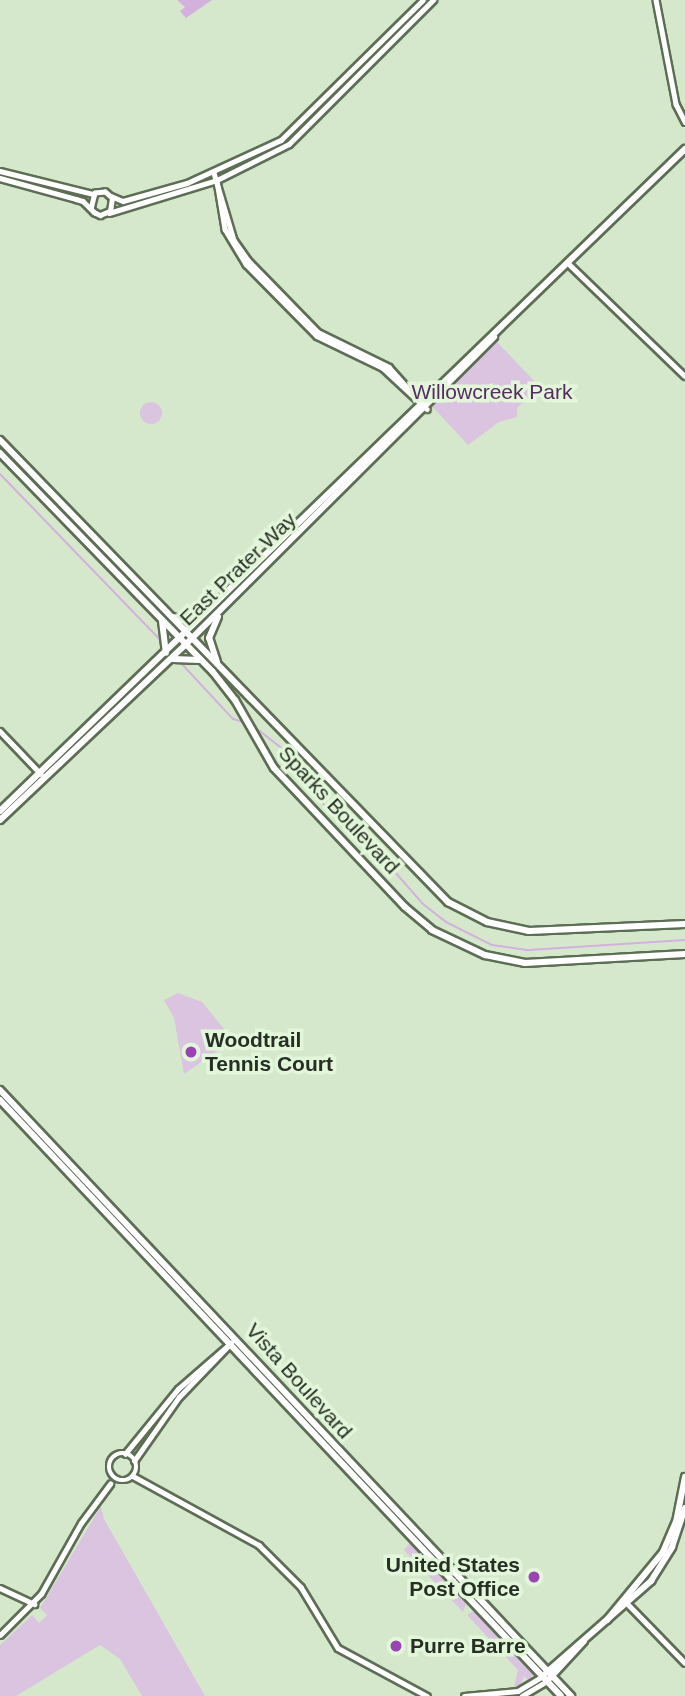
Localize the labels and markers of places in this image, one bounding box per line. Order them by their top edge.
place label: Woodtrail Tennis Court [205,1027,333,1077]
marker: Woodtrail Tennis Court [183,1044,199,1060]
place label: United States Post Office [386,1552,520,1602]
marker: United States Post Office [526,1569,542,1585]
place label: Purre Barre [410,1633,526,1659]
marker: Purre Barre [388,1638,404,1654]

